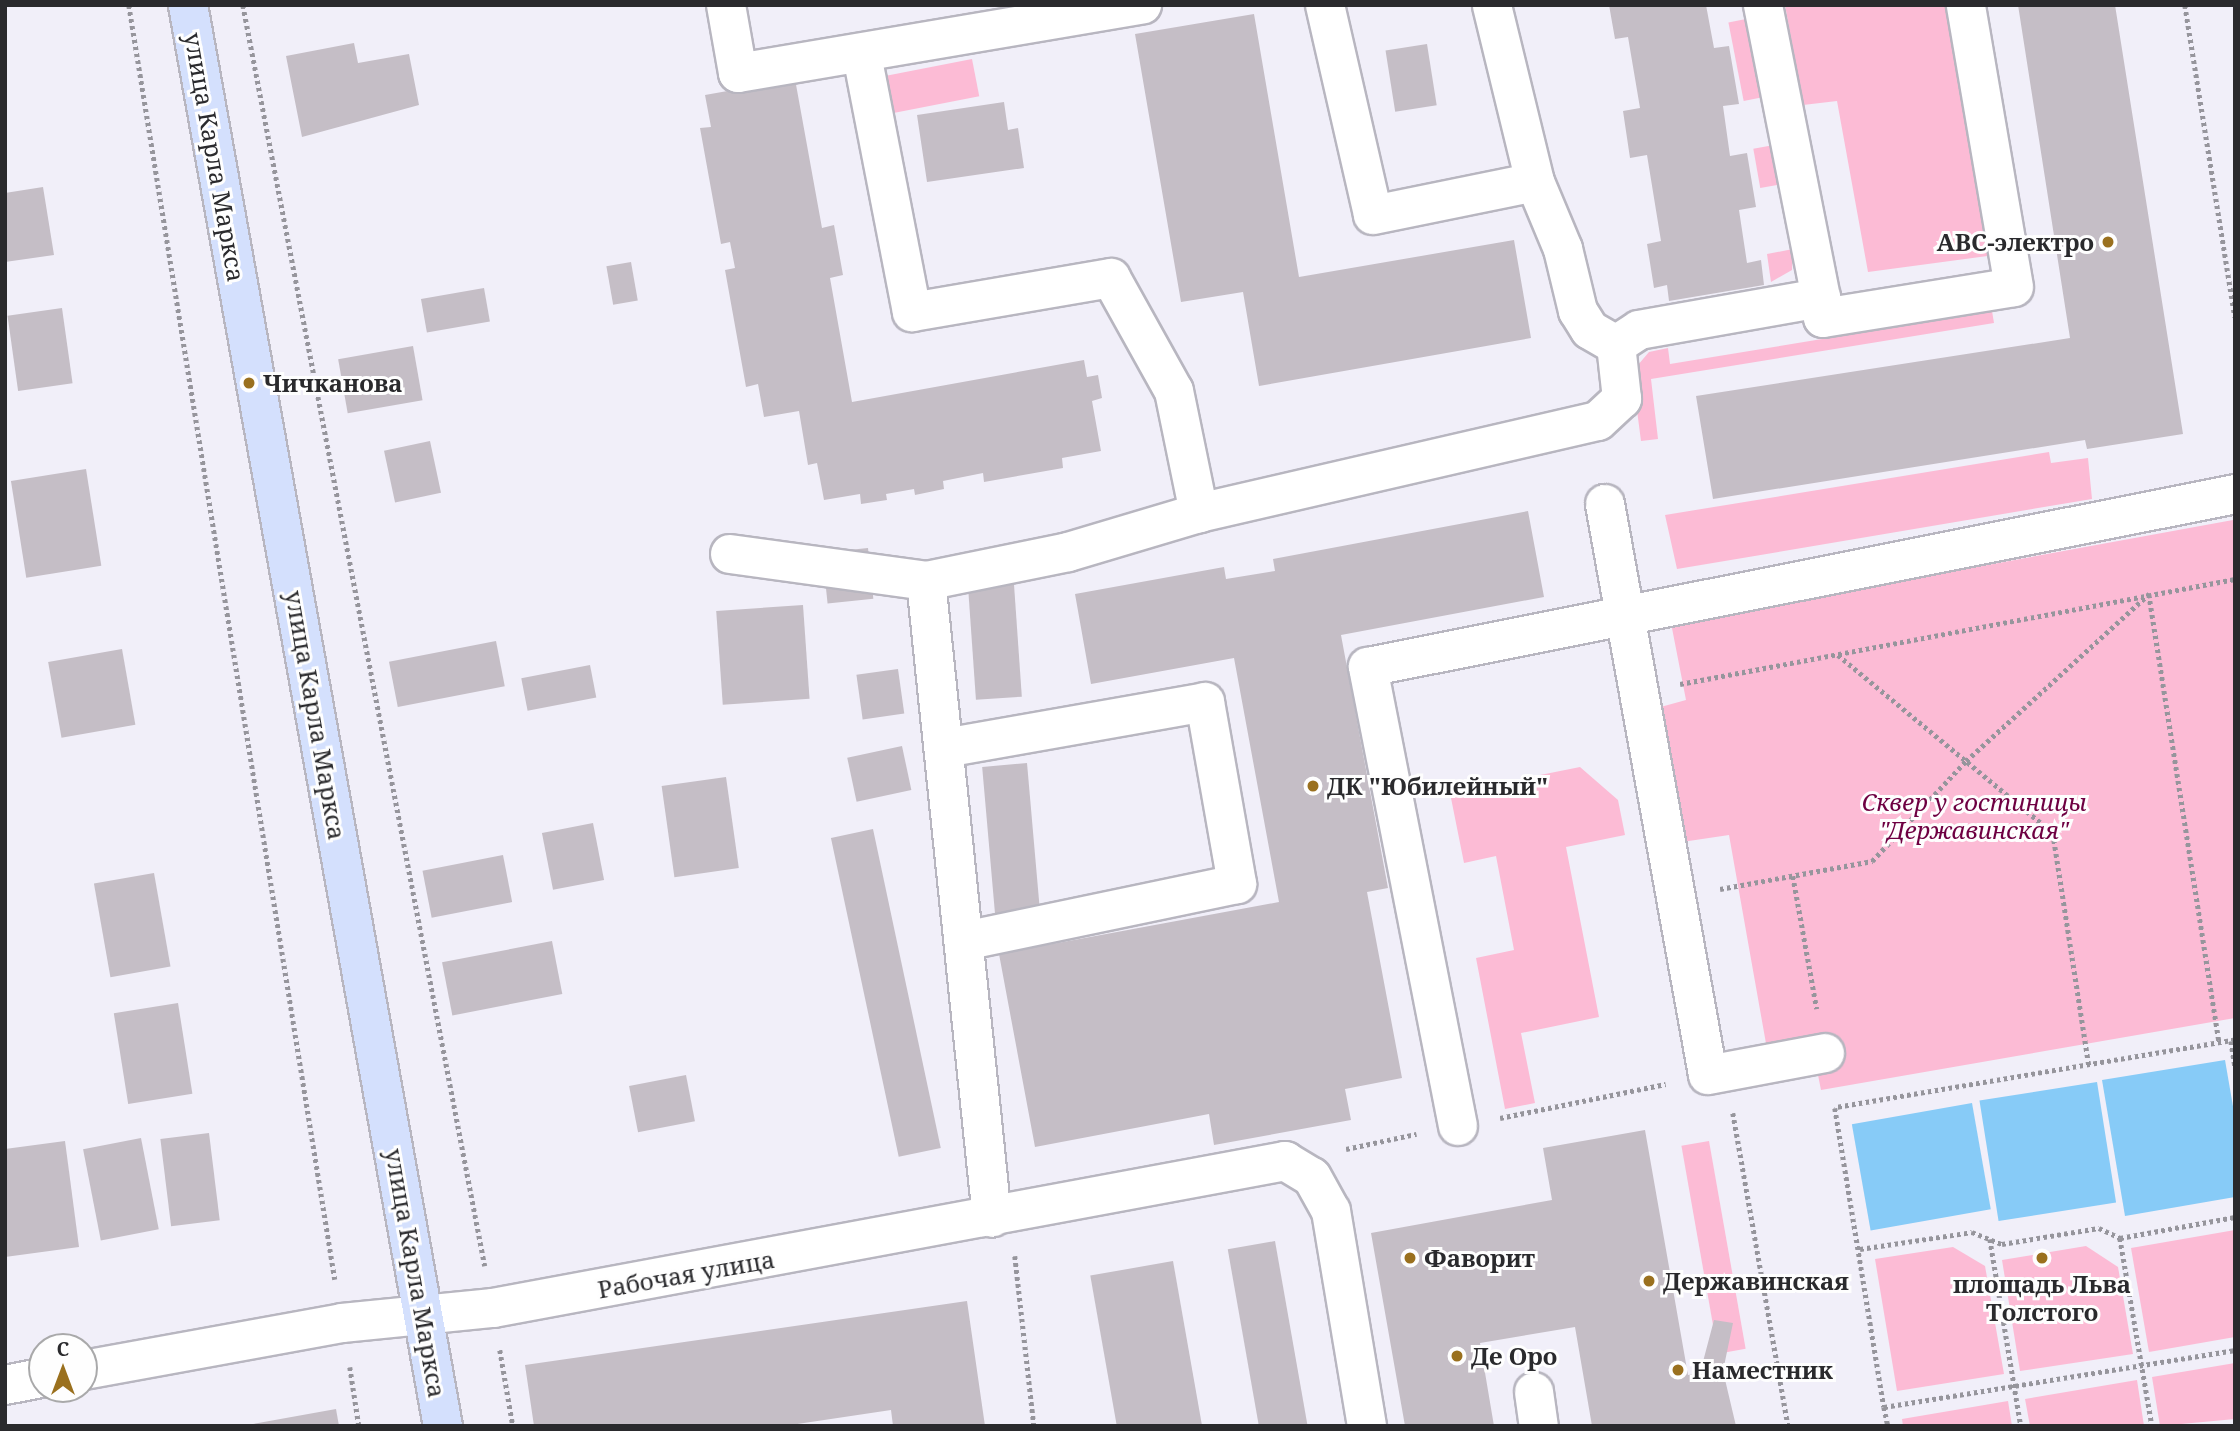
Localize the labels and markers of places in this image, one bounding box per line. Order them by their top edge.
place label: АВС-электро [1937,228,2094,256]
marker: АВС-электро [2100,234,2116,250]
place label: Чичканова [263,369,403,397]
marker: Чичканова [241,375,257,391]
place label: ДК "Юбилейный" [1327,772,1548,800]
marker: ДК "Юбилейный" [1305,778,1321,794]
place label: Фаворит [1424,1244,1535,1272]
marker: Фаворит [1402,1250,1418,1266]
marker: площадь Льва Толстого [2034,1250,2050,1266]
place label: Державинская [1663,1267,1849,1295]
place label: площадь Льва Толстого [1953,1270,2131,1326]
marker: Державинская [1641,1273,1657,1289]
place label: Де Оро [1471,1342,1557,1370]
marker: Де Оро [1449,1348,1465,1364]
place label: Наместник [1692,1356,1833,1384]
marker: Наместник [1670,1362,1686,1378]

